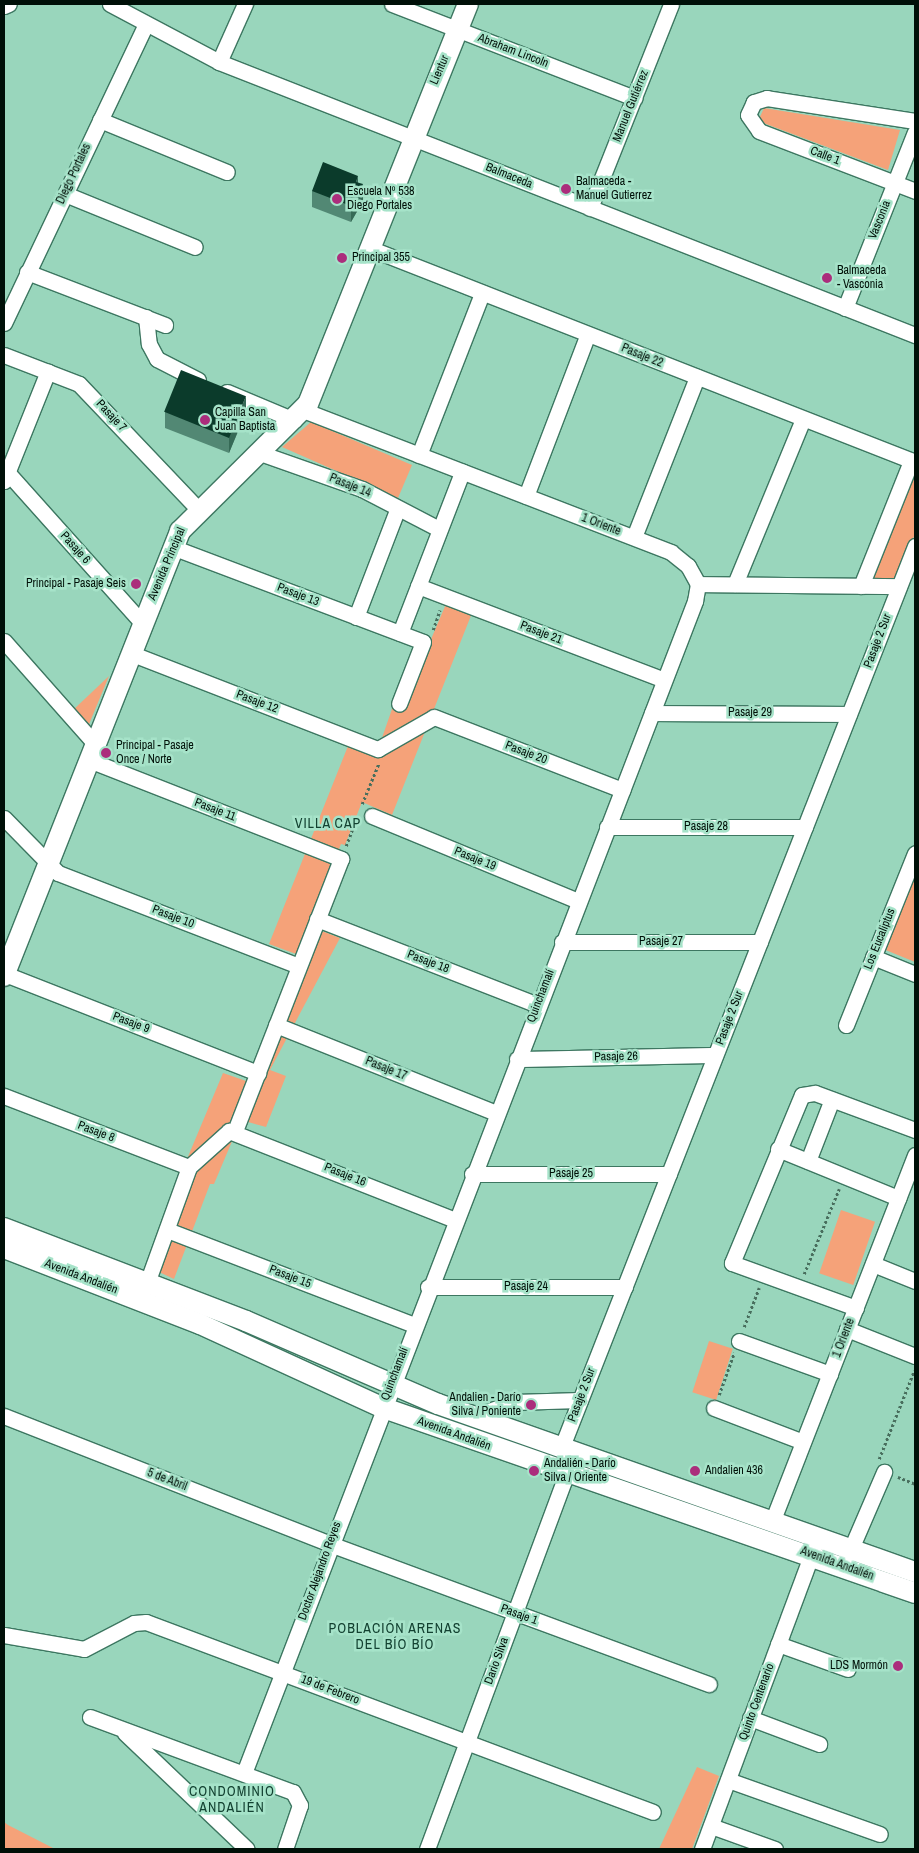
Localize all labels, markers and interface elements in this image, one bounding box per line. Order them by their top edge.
street label: Abraham Lincoln [476,31,550,71]
street label: Lientur [427,53,453,87]
street label: Manuel Gutiérrez [610,68,652,144]
street label: Diego Portales [54,141,94,207]
street label: Calle 1 [808,144,842,168]
street label: Balmaceda [483,160,535,192]
place label: Balmaceda - Manuel Gutierrez [576,175,652,203]
marker: Balmaceda - Manuel Gutierrez [560,183,572,195]
place label: Escuela Nº 538 Diego Portales [347,185,415,213]
marker: Escuela Nº 538 Diego Portales [331,193,343,205]
street label: Vasconia [866,199,894,241]
place label: Principal 355 [352,251,410,265]
marker: Principal 355 [336,252,348,264]
place label: Balmaceda - Vasconia [837,264,886,292]
marker: Balmaceda - Vasconia [821,272,833,284]
street label: Pasaje 22 [619,341,665,371]
street label: Pasaje 7 [93,397,129,435]
place label: Capilla San Juan Baptista [215,406,275,434]
marker: Capilla San Juan Baptista [199,414,211,426]
street label: Pasaje 14 [327,471,373,501]
street label: 1 Oriente [579,511,623,539]
street label: Avenida Principal [145,526,189,602]
street label: Pasaje 6 [57,529,93,567]
place label: Principal - Pasaje Seis [26,577,126,591]
marker: Principal - Pasaje Seis [130,578,142,590]
street label: Pasaje 13 [275,580,321,610]
street label: Pasaje 2 Sur [861,612,895,670]
street label: Pasaje 21 [518,618,564,648]
street label: Pasaje 12 [234,687,280,717]
street label: Pasaje 29 [728,706,772,720]
street label: Pasaje 20 [503,738,549,768]
place label: Principal - Pasaje Once / Norte [116,739,194,767]
marker: Principal - Pasaje Once / Norte [100,747,112,759]
street label: Pasaje 11 [192,796,238,824]
district label: VILLA CAP [293,815,363,831]
street label: Pasaje 28 [684,820,728,834]
street label: Pasaje 19 [452,844,498,874]
street label: Pasaje 10 [150,902,196,932]
street label: Los Eucaliptus [861,906,899,972]
street label: Pasaje 27 [639,935,683,949]
street label: Pasaje 18 [405,947,451,977]
street label: Quinchamalí [524,967,558,1025]
street label: Pasaje 2 Sur [713,989,747,1047]
street label: Pasaje 9 [111,1009,151,1037]
street label: Pasaje 26 [594,1049,638,1065]
street label: Pasaje 17 [363,1054,409,1084]
street label: Pasaje 8 [76,1118,116,1146]
street label: Pasaje 16 [322,1160,368,1190]
street label: Pasaje 25 [549,1167,593,1181]
street label: Avenida Andalién [42,1256,120,1298]
street label: Pasaje 15 [267,1262,313,1292]
street label: Pasaje 24 [504,1280,548,1294]
street label: 1 Oriente [830,1316,858,1360]
street label: Quinchamalí [378,1345,412,1403]
street label: Pasaje 2 Sur [565,1366,599,1424]
place label: Andalien - Darío Silva / Poniente [449,1391,521,1419]
marker: Andalien - Darío Silva / Poniente [525,1399,537,1411]
street label: Avenida Andalién [415,1414,493,1454]
place label: Andalién - Darío Silva / Oriente [544,1457,616,1485]
place label: Andalien 436 [705,1464,763,1478]
marker: Andalién - Darío Silva / Oriente [528,1465,540,1477]
marker: Andalien 436 [689,1465,701,1477]
street label: 5 de Abril [145,1466,189,1494]
street label: Doctor Alejandro Reyes [295,1520,345,1622]
street label: Avenida Andalién [798,1544,876,1584]
street label: Pasaje 1 [499,1602,539,1628]
district label: POBLACIÓN ARENAS DEL BÍO BÍO [326,1620,464,1652]
street label: Dario Silva [482,1636,512,1686]
place label: LDS Mormón [830,1659,888,1673]
marker: LDS Mormón [892,1660,904,1672]
street label: Quinto Centenario [736,1661,778,1743]
street label: 19 de Febrero [299,1672,361,1708]
district label: CONDOMINIO ANDALIÉN [188,1783,276,1815]

